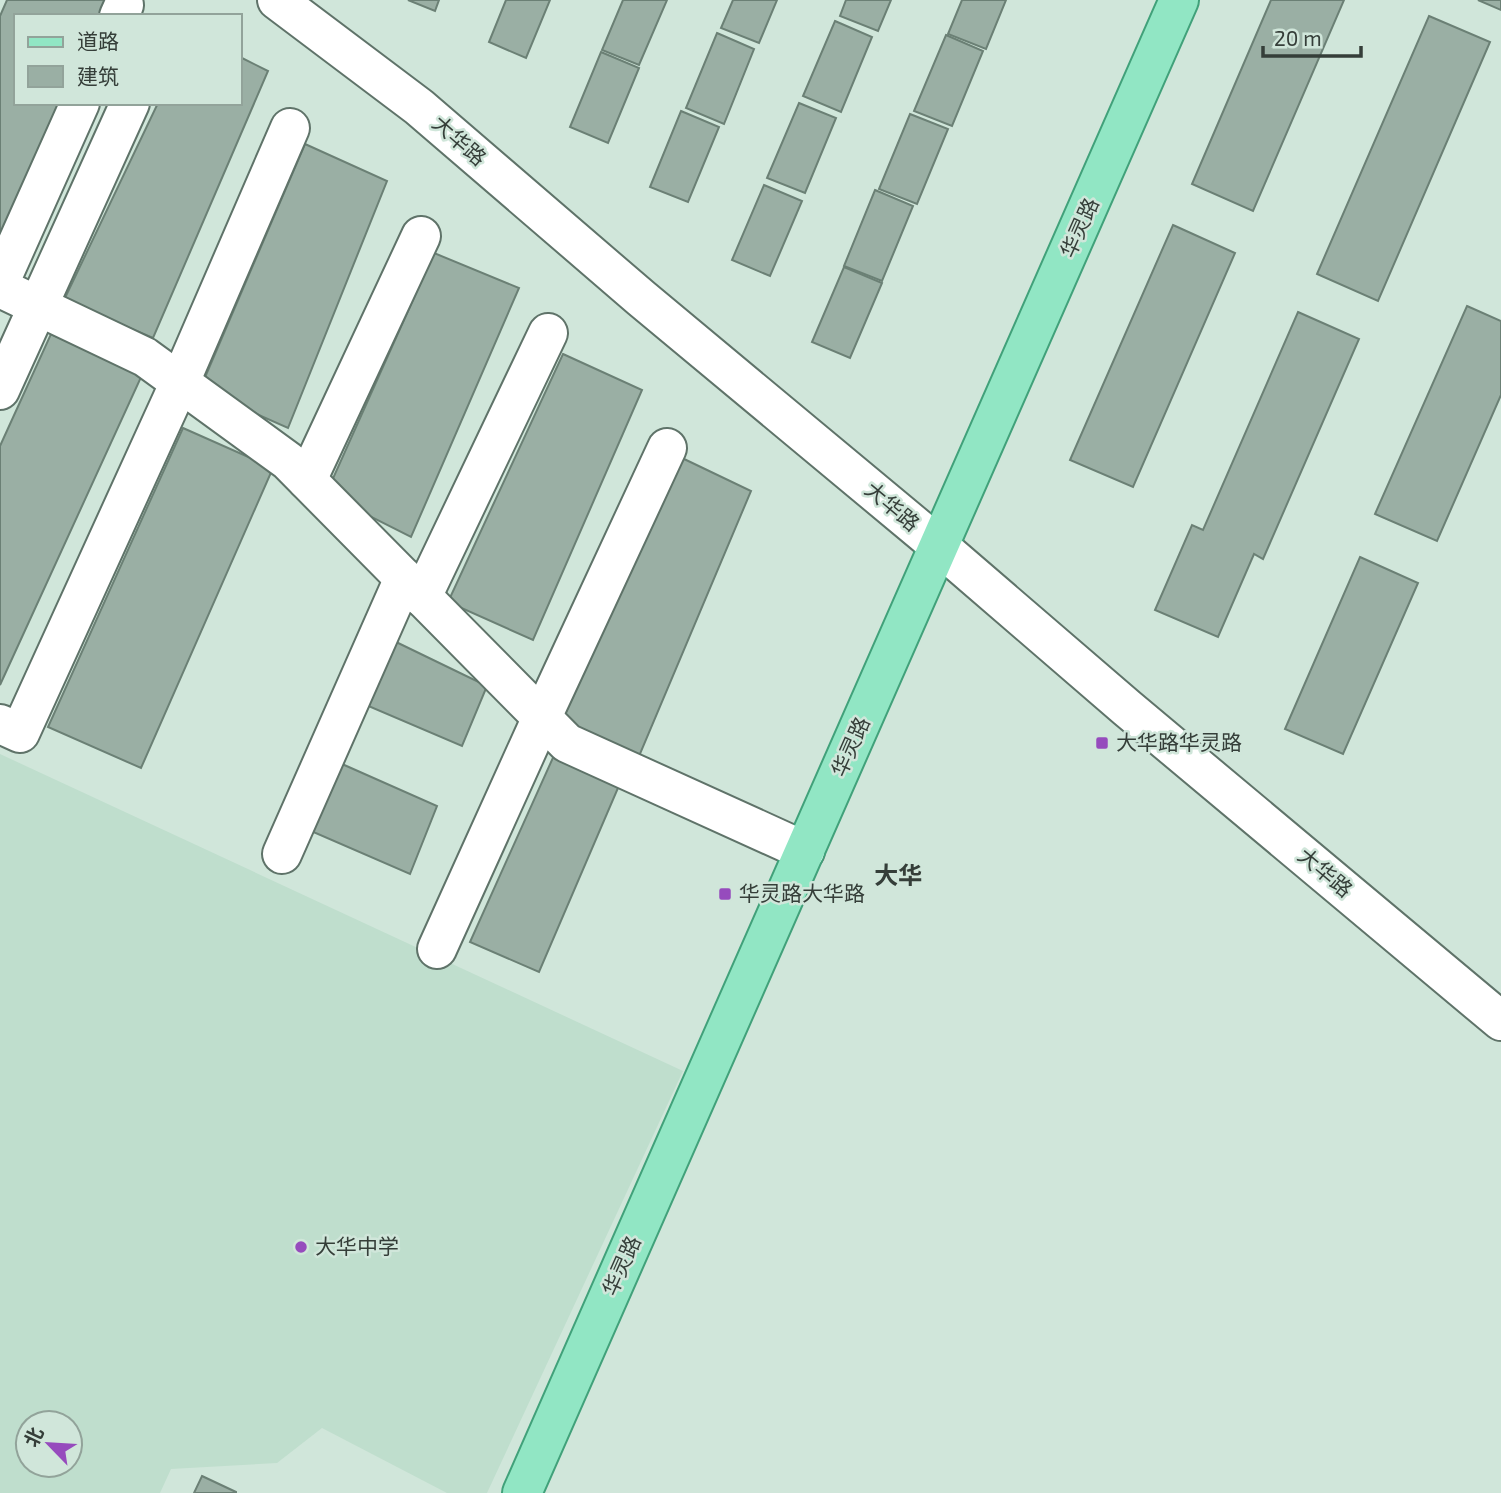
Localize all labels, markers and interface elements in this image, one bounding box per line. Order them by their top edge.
legend [14,14,242,105]
scale bar [1263,14,1361,58]
text: 20 m [1274,25,1322,50]
text: 道路 [77,28,119,53]
text: 建筑 [77,63,119,88]
street label: 大华路 [428,110,492,170]
street label: 华灵路 [1054,194,1103,261]
street label: 大华路 [861,476,925,536]
street label: 华灵路 [825,713,874,780]
place label: 大华路华灵路 [1116,729,1242,754]
marker: 大华路华灵路 [1094,735,1110,751]
street label: 大华路 [1294,842,1358,902]
district label: 大华 [874,860,922,889]
place label: 华灵路大华路 [739,880,865,905]
marker: 华灵路大华路 [717,886,733,902]
street label: 华灵路 [596,1232,645,1299]
place label: 大华中学 [315,1233,399,1258]
marker: 大华中学 [293,1239,309,1255]
north arrow [14,1409,84,1479]
text: 北 [19,1423,48,1450]

